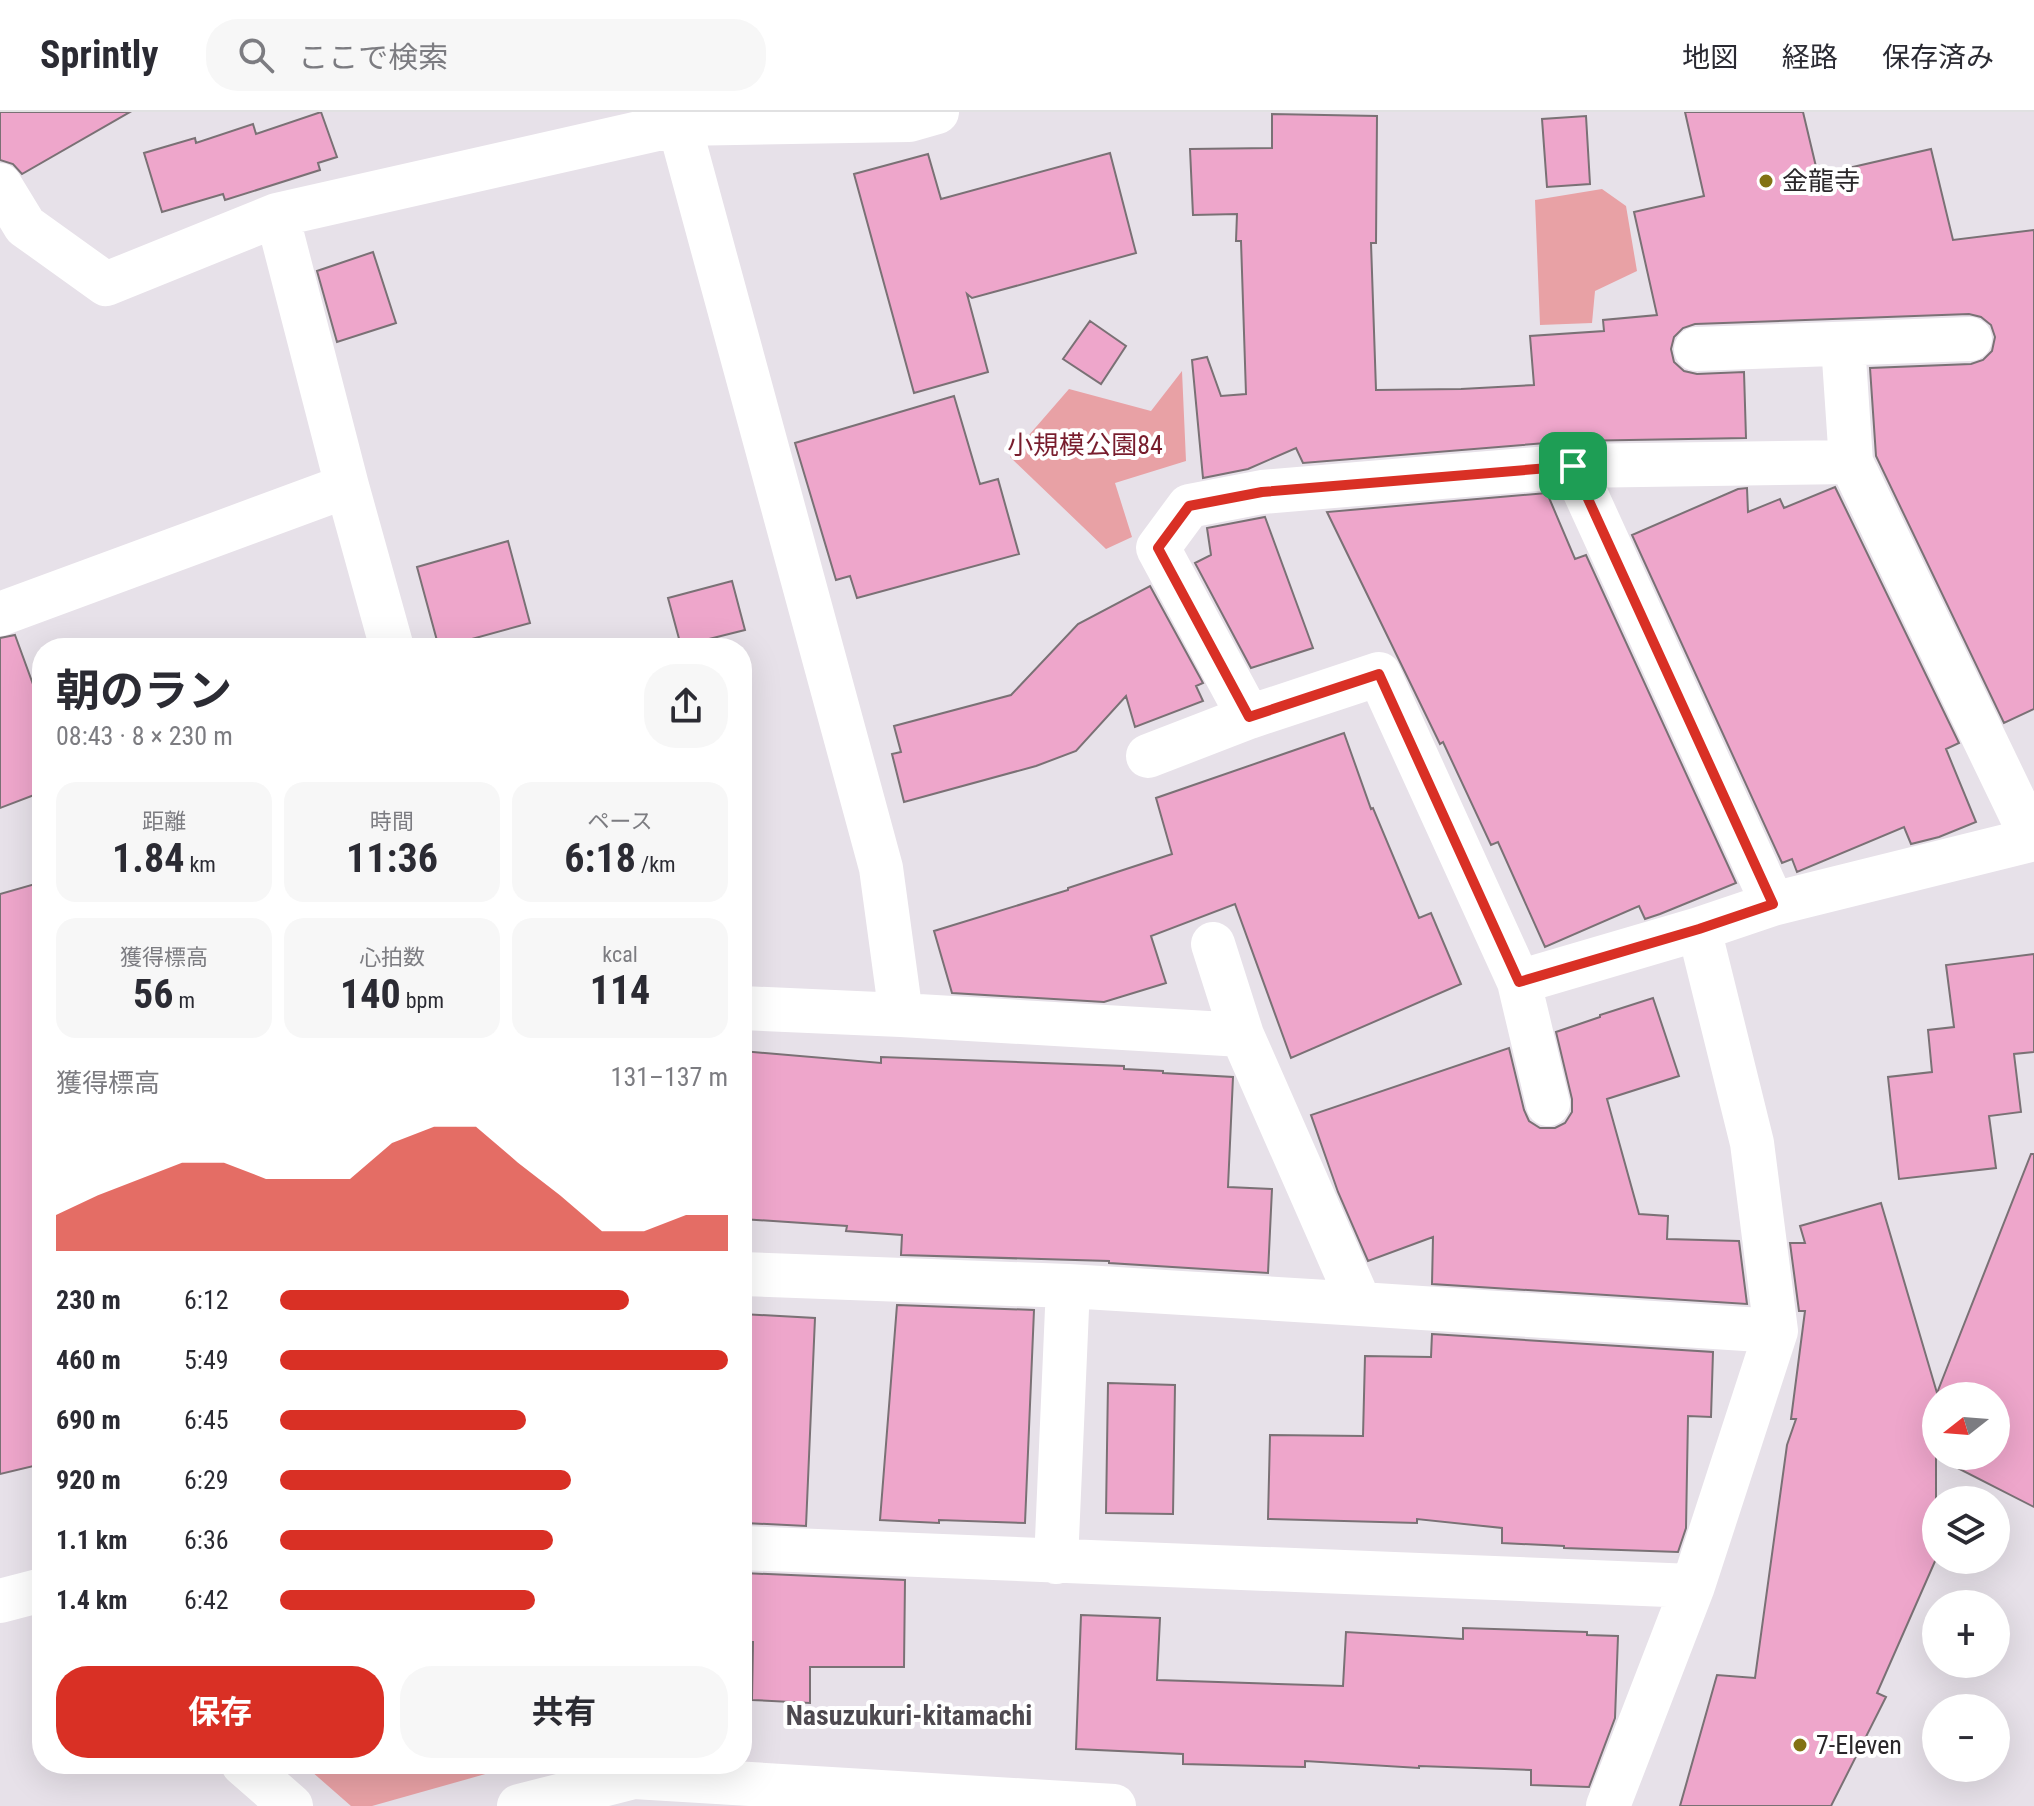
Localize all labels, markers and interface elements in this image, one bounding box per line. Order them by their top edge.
search box [206,19,766,91]
text: Sprintly [40,33,158,77]
icon: search [234,33,278,77]
text: ここで検索 [298,40,448,75]
text: 地図 [1682,41,1738,74]
text: 経路 [1782,41,1838,74]
text: 保存済み [1882,41,1994,74]
place label: 金龍寺 [1782,166,1860,196]
marker: 金龍寺 [1757,172,1775,190]
park label: 小規模公園84 [1007,430,1163,460]
pin [1539,432,1607,500]
icon: arrive [1551,444,1595,488]
button: share [644,664,728,748]
text: 朝のラン [56,665,232,717]
text: 08:43 · 8 × 230 m [56,721,233,751]
text: 距離 [142,809,186,834]
text: 時間 [370,809,414,834]
text: ペース [588,809,652,834]
text: 1.84 [112,835,184,882]
text: 11:36 [346,835,438,882]
text: 6:18 [564,835,636,882]
text: km [184,852,216,877]
text: /km [636,852,676,877]
text: kcal [602,942,638,967]
text: 獲得標高 [120,945,208,970]
text: 心拍数 [359,945,425,970]
text: 114 [590,967,650,1014]
text: 56 [133,971,173,1018]
text: 140 [340,971,401,1018]
text: m [173,988,195,1013]
text: bpm [401,988,444,1013]
text: 131–137 m [611,1062,728,1092]
text: 獲得標高 [56,1068,160,1098]
text: 230 m [56,1285,121,1315]
text: 6:12 [184,1285,229,1315]
text: 460 m [56,1345,121,1375]
text: 5:49 [184,1345,229,1375]
north arrow [1922,1382,2010,1470]
map controls [1922,1382,2010,1782]
text: 690 m [56,1405,121,1435]
text: 6:45 [184,1405,229,1435]
text: 920 m [56,1465,121,1495]
text: 6:29 [184,1465,229,1495]
button: layers [1922,1486,2010,1574]
text: 1.1 km [56,1525,128,1555]
text: 6:36 [184,1525,229,1555]
text: 1.4 km [56,1585,128,1615]
text: 6:42 [184,1585,229,1615]
button: + [1922,1590,2010,1678]
button: 保存 [56,1666,384,1758]
button: 共有 [400,1666,728,1758]
button: − [1922,1694,2010,1782]
district label: Nasuzukuri-kitamachi [786,1699,1032,1732]
place label: 7-Eleven [1816,1730,1902,1760]
marker: 7-Eleven [1791,1736,1809,1754]

